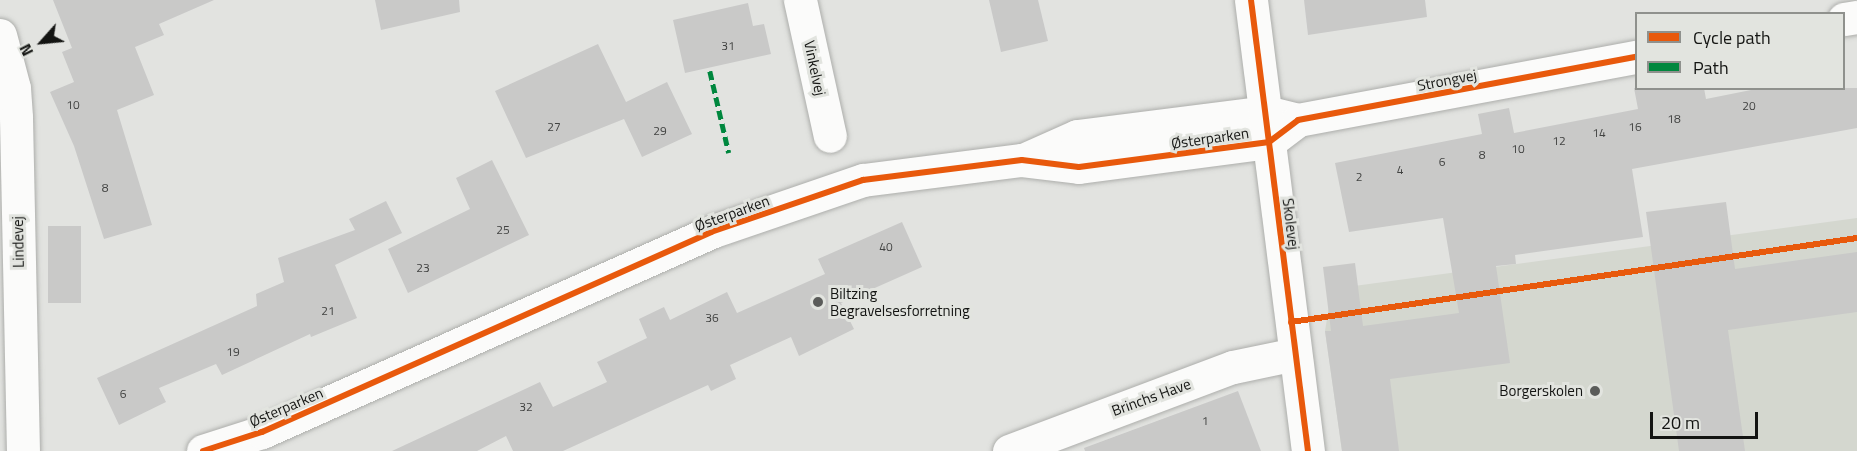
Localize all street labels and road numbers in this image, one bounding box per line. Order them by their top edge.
street label: Vinkelvej [800,39,830,97]
street label: Strongvej [1416,65,1478,95]
street label: Østerparken [1170,124,1250,152]
street label: Østerparken [692,191,772,235]
street label: Skolevej [1279,197,1303,251]
street label: Lindevej [9,216,27,268]
street label: Brinchs Have [1109,374,1193,420]
street label: Østerparken [247,383,325,431]

